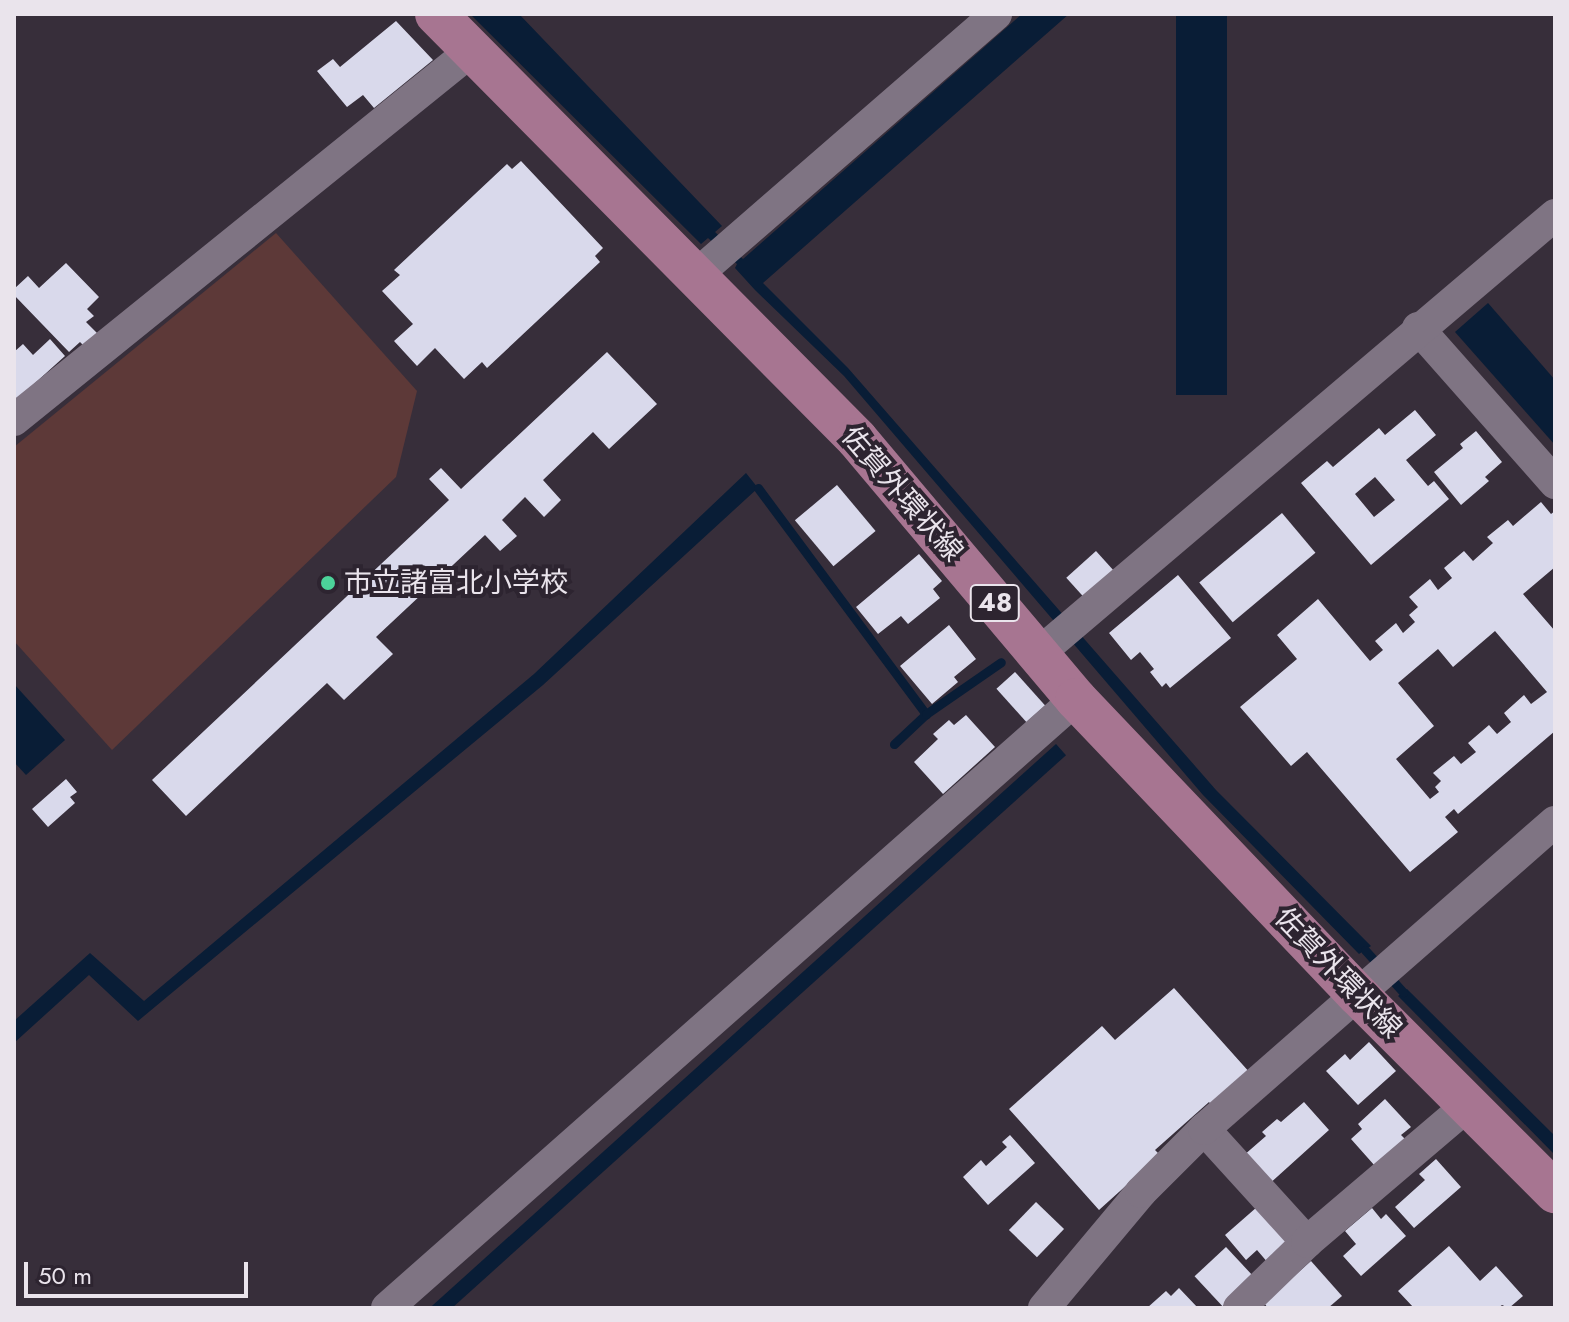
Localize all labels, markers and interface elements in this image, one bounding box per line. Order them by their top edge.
street label: 佐賀外環状線 [834,420,970,568]
place label: 市立諸富北小学校 [344,566,568,600]
marker: 市立諸富北小学校 [319,574,337,592]
road number: 48 [969,581,1021,625]
street label: 佐賀外環状線 [1268,901,1408,1045]
scale bar [28,1246,252,1296]
text: 50 m [38,1258,92,1293]

